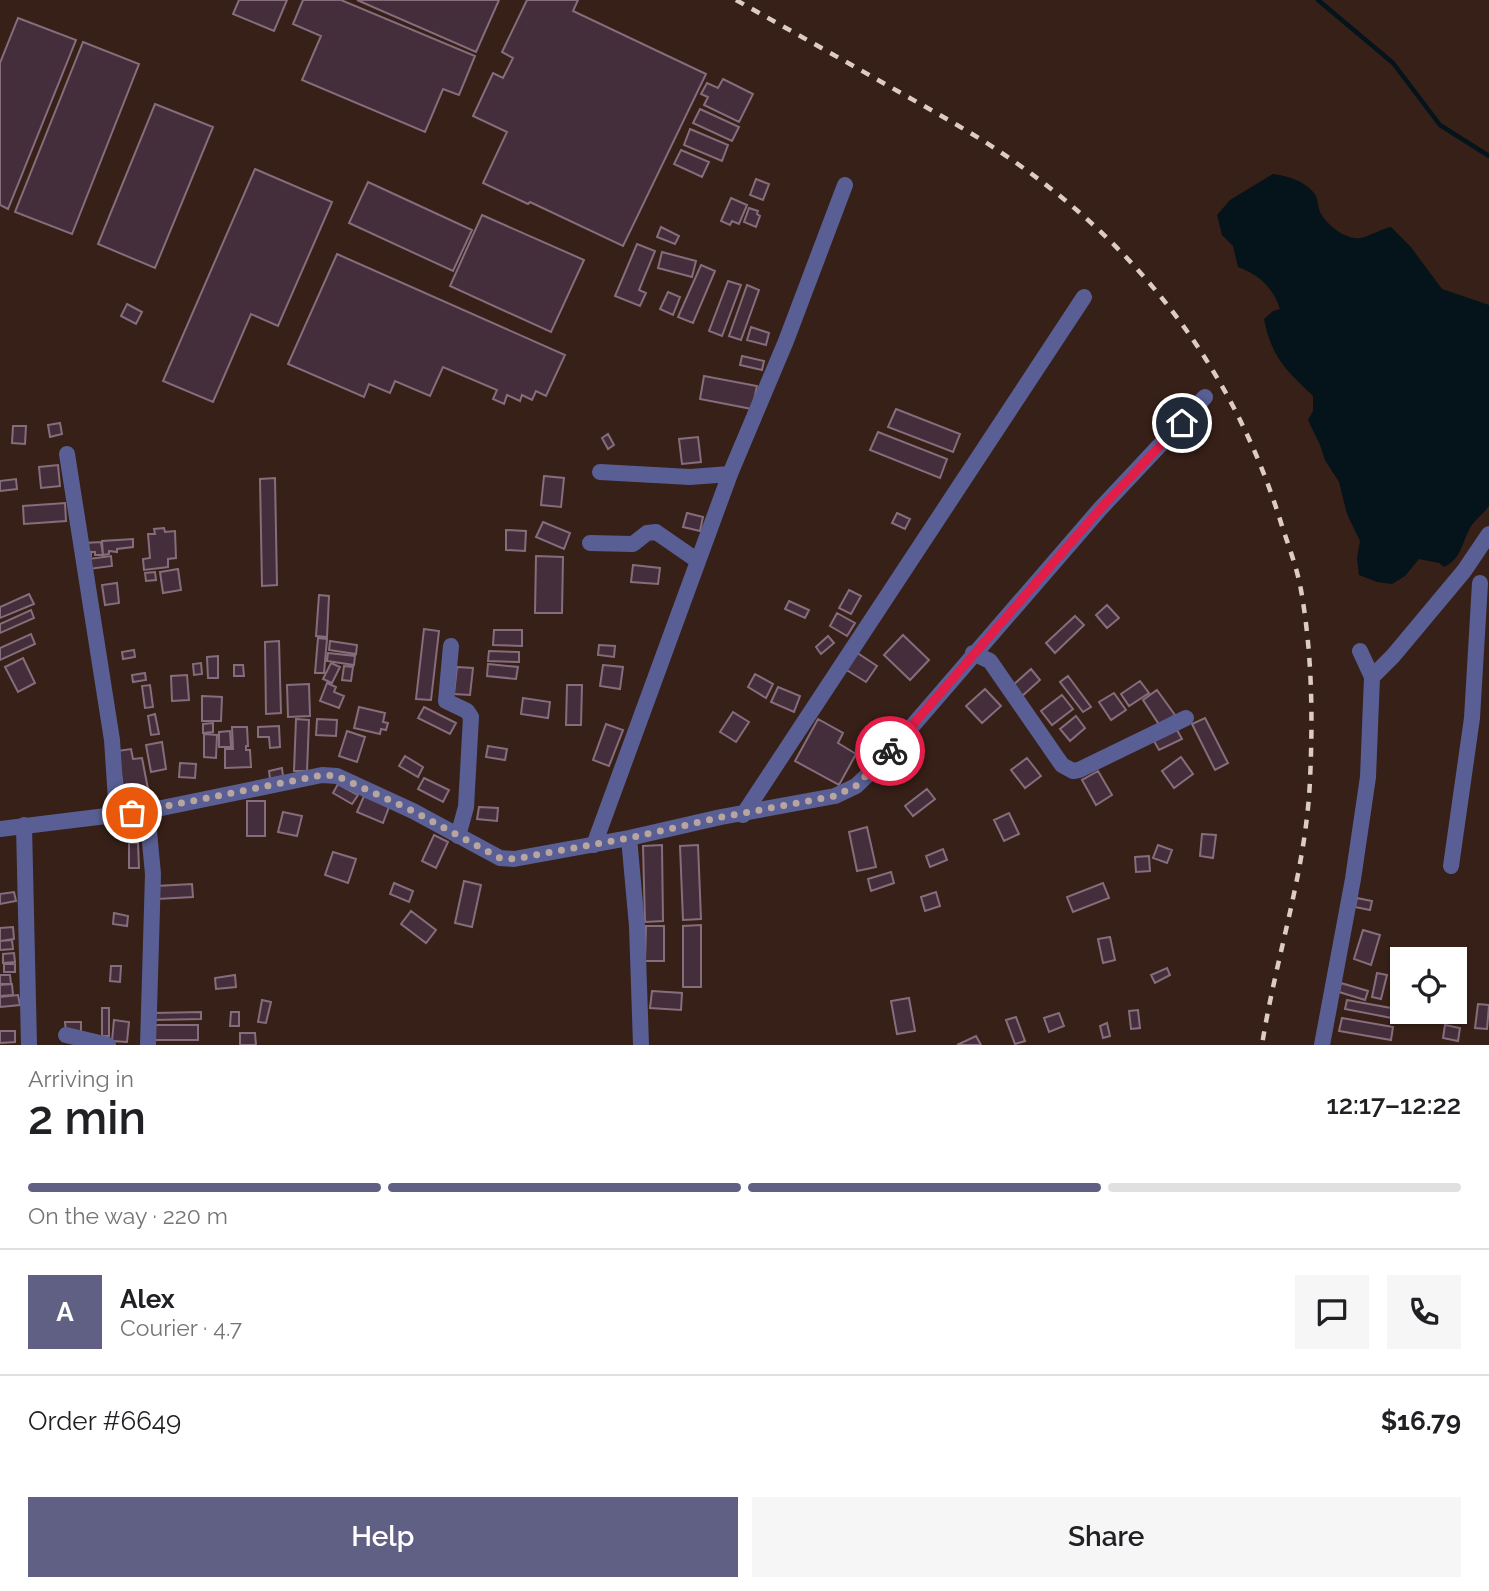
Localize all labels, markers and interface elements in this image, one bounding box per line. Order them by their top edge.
pin [1152,393,1212,453]
icon: home [1163,404,1201,442]
courier [855,716,925,786]
icon: bike [871,732,909,770]
pin [102,783,162,843]
icon: bag [113,794,151,832]
map controls [1390,947,1467,1024]
button: locate [1390,947,1467,1024]
text: Arriving in [28,1065,134,1092]
text: 12:17–12:22 [1327,1090,1461,1120]
text: 2 min [28,1091,146,1145]
text: On the way · 220 m [28,1202,228,1229]
button: chat [1295,1275,1369,1349]
button: phone [1387,1275,1461,1349]
text: Alex [120,1284,175,1314]
text: A [56,1297,74,1327]
text: Courier · 4.7 [120,1314,242,1341]
text: Order #6649 [28,1406,181,1436]
text: $16.79 [1381,1406,1461,1436]
button: Help [28,1497,738,1577]
button: Share [752,1497,1461,1577]

